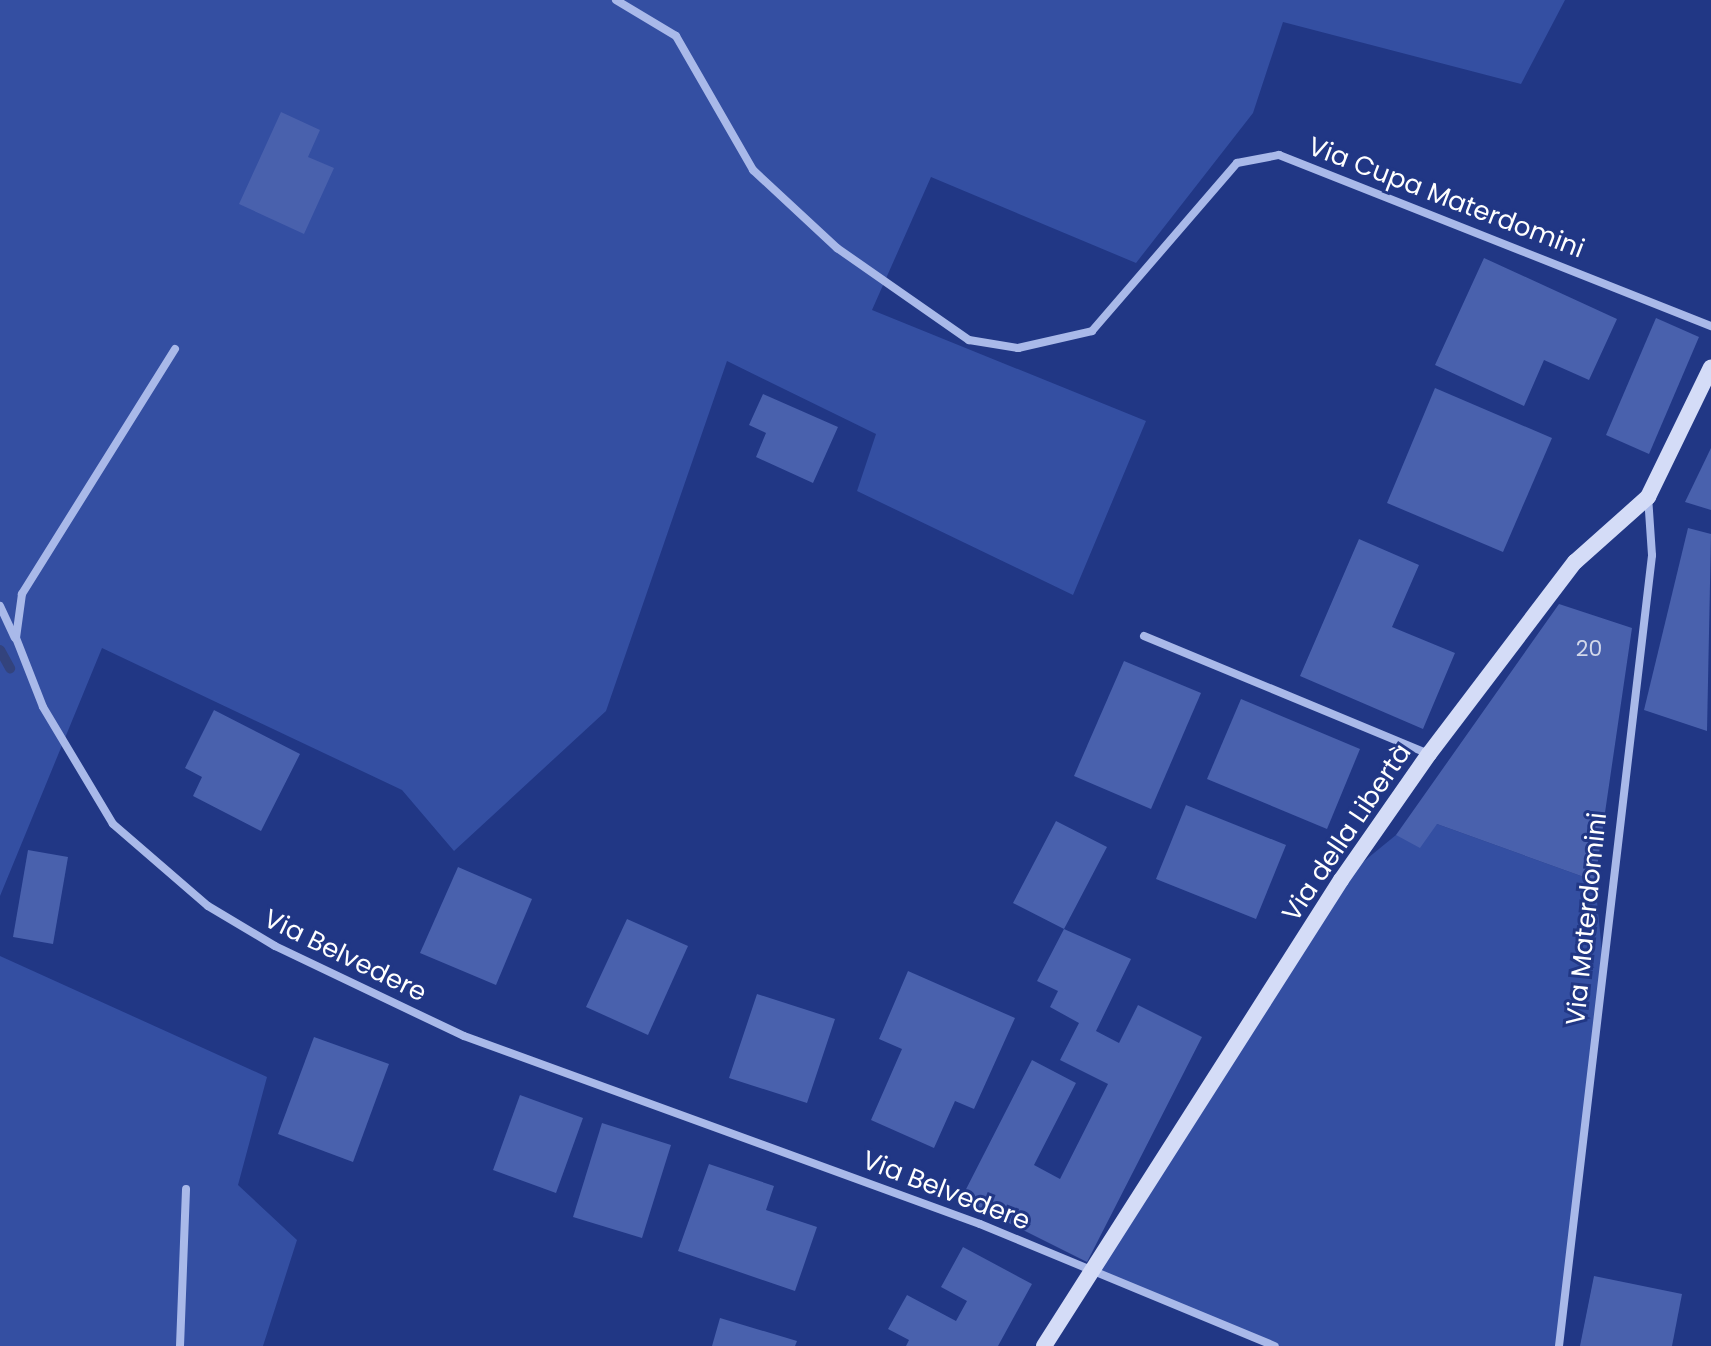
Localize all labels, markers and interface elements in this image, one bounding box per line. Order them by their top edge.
street label: Via Cupa Materdomini [1304,131,1588,265]
house number: 20 [1576,636,1602,662]
street label: Via della Libertà [1276,738,1418,928]
street label: Via Materdomini [1560,811,1614,1027]
street label: Via Belvedere [259,903,431,1009]
street label: Via Belvedere [858,1145,1034,1237]

